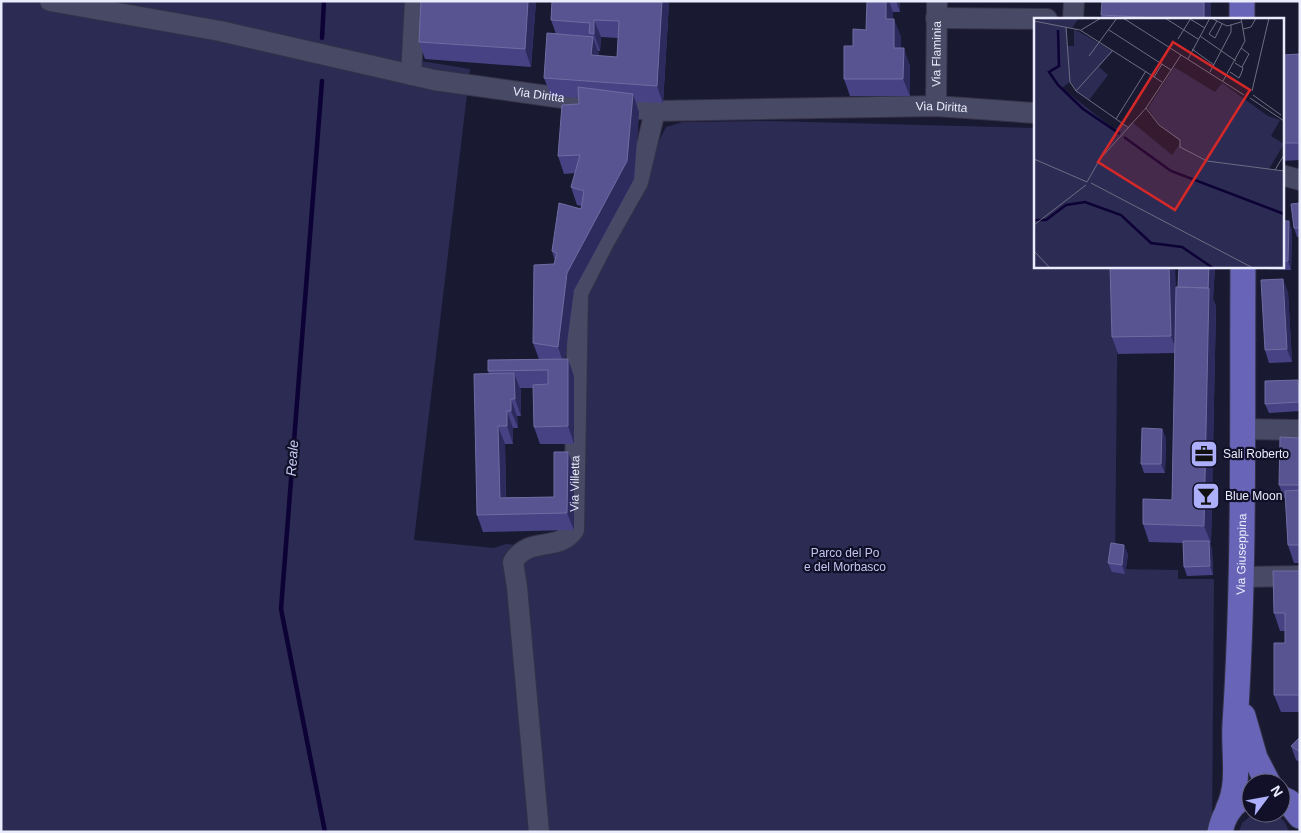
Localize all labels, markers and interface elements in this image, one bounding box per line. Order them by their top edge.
inset map [1034,18,1284,268]
street label: Via Flaminia [929,21,944,87]
street label: Via Diritta [512,84,566,105]
street label: Via Diritta [916,99,968,115]
water label: Reale [283,439,301,477]
office icon: Sali Roberto [1189,439,1219,469]
place label: Sali Roberto [1223,447,1289,461]
street label: Via Villetta [567,455,582,512]
bar icon: Blue Moon [1191,481,1221,511]
place label: Blue Moon [1225,489,1282,503]
street label: Via Giuseppina [1234,513,1249,595]
park label: Parco del Po e del Morbasco [804,546,886,574]
north arrow [1241,773,1291,823]
text: N [1268,783,1286,800]

